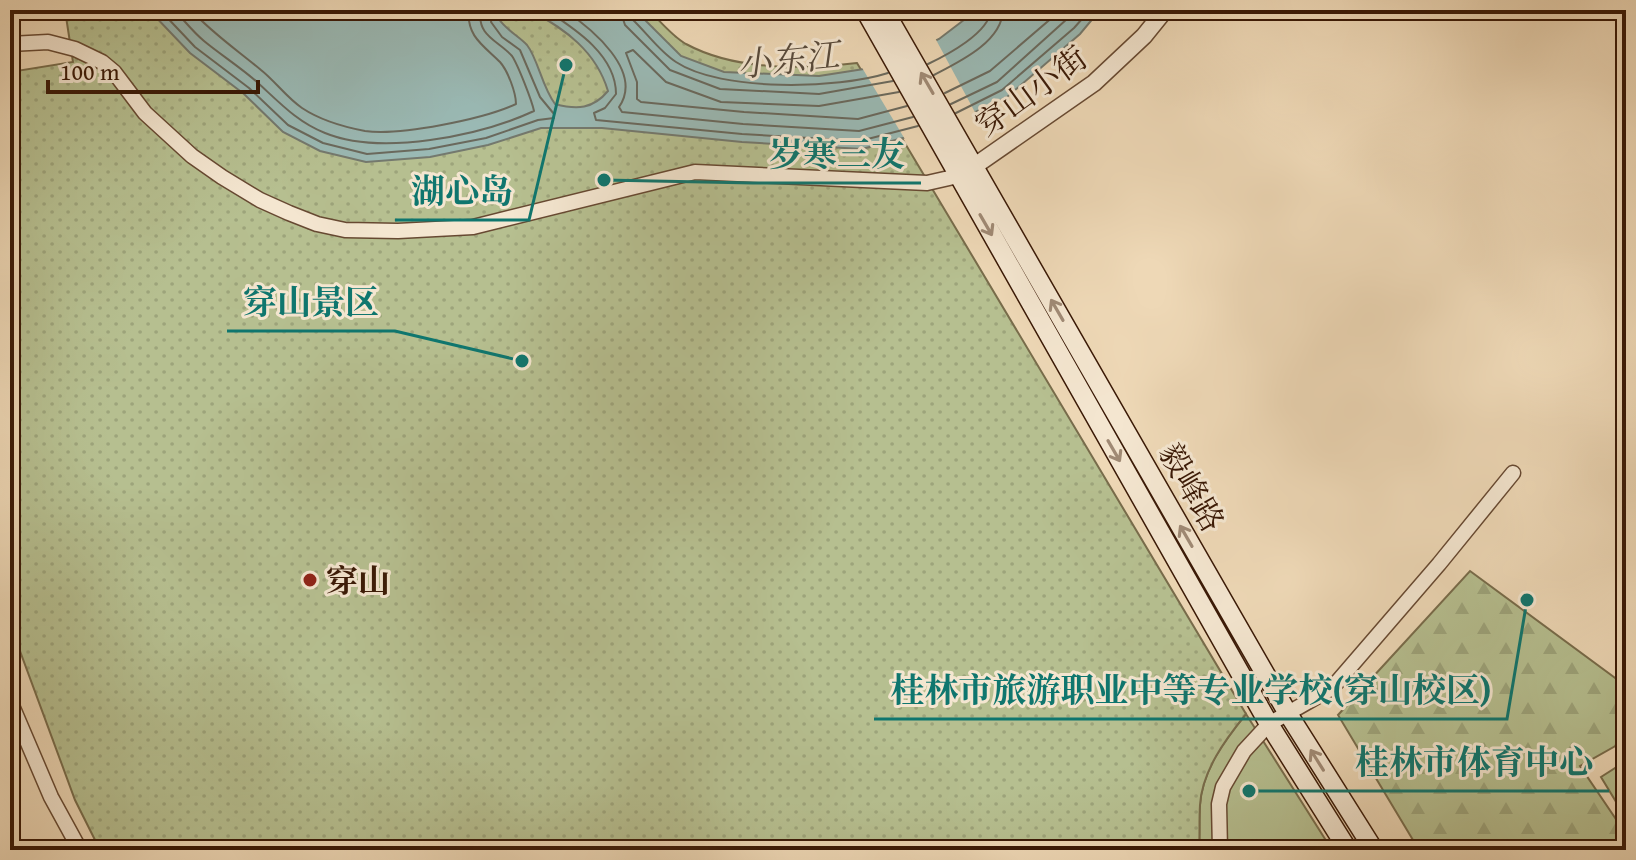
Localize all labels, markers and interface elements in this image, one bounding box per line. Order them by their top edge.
water label: 小东江 [735,29,846,89]
street label: 穿山小街 [965,34,1097,148]
scale bar [48,44,258,94]
text: 100 m [60,54,120,89]
one-way arrow [919,72,935,95]
callout: 岁寒三友 [753,125,921,183]
text: 岁寒三友 [769,129,905,178]
callout: 湖心岛 [395,162,529,220]
text: 湖心岛 [411,166,513,215]
one-way arrow [978,213,994,236]
callout: 穿山景区 [227,273,395,331]
text: 穿山景区 [243,277,379,326]
one-way arrow [1049,299,1065,322]
street label: 毅峰路 [1148,434,1236,540]
one-way arrow [1106,439,1122,462]
one-way arrow [1178,525,1194,548]
place label: 穿山 [326,557,390,604]
marker: 穿山 [301,571,319,589]
callout: 桂林市旅游职业中等专业学校(穿山校区) [874,661,1507,719]
text: 桂林市旅游职业中等专业学校(穿山校区) [891,665,1491,714]
callout: 桂林市体育中心 [1339,733,1609,791]
text: 桂林市体育中心 [1355,737,1593,786]
one-way arrow [1309,749,1325,772]

